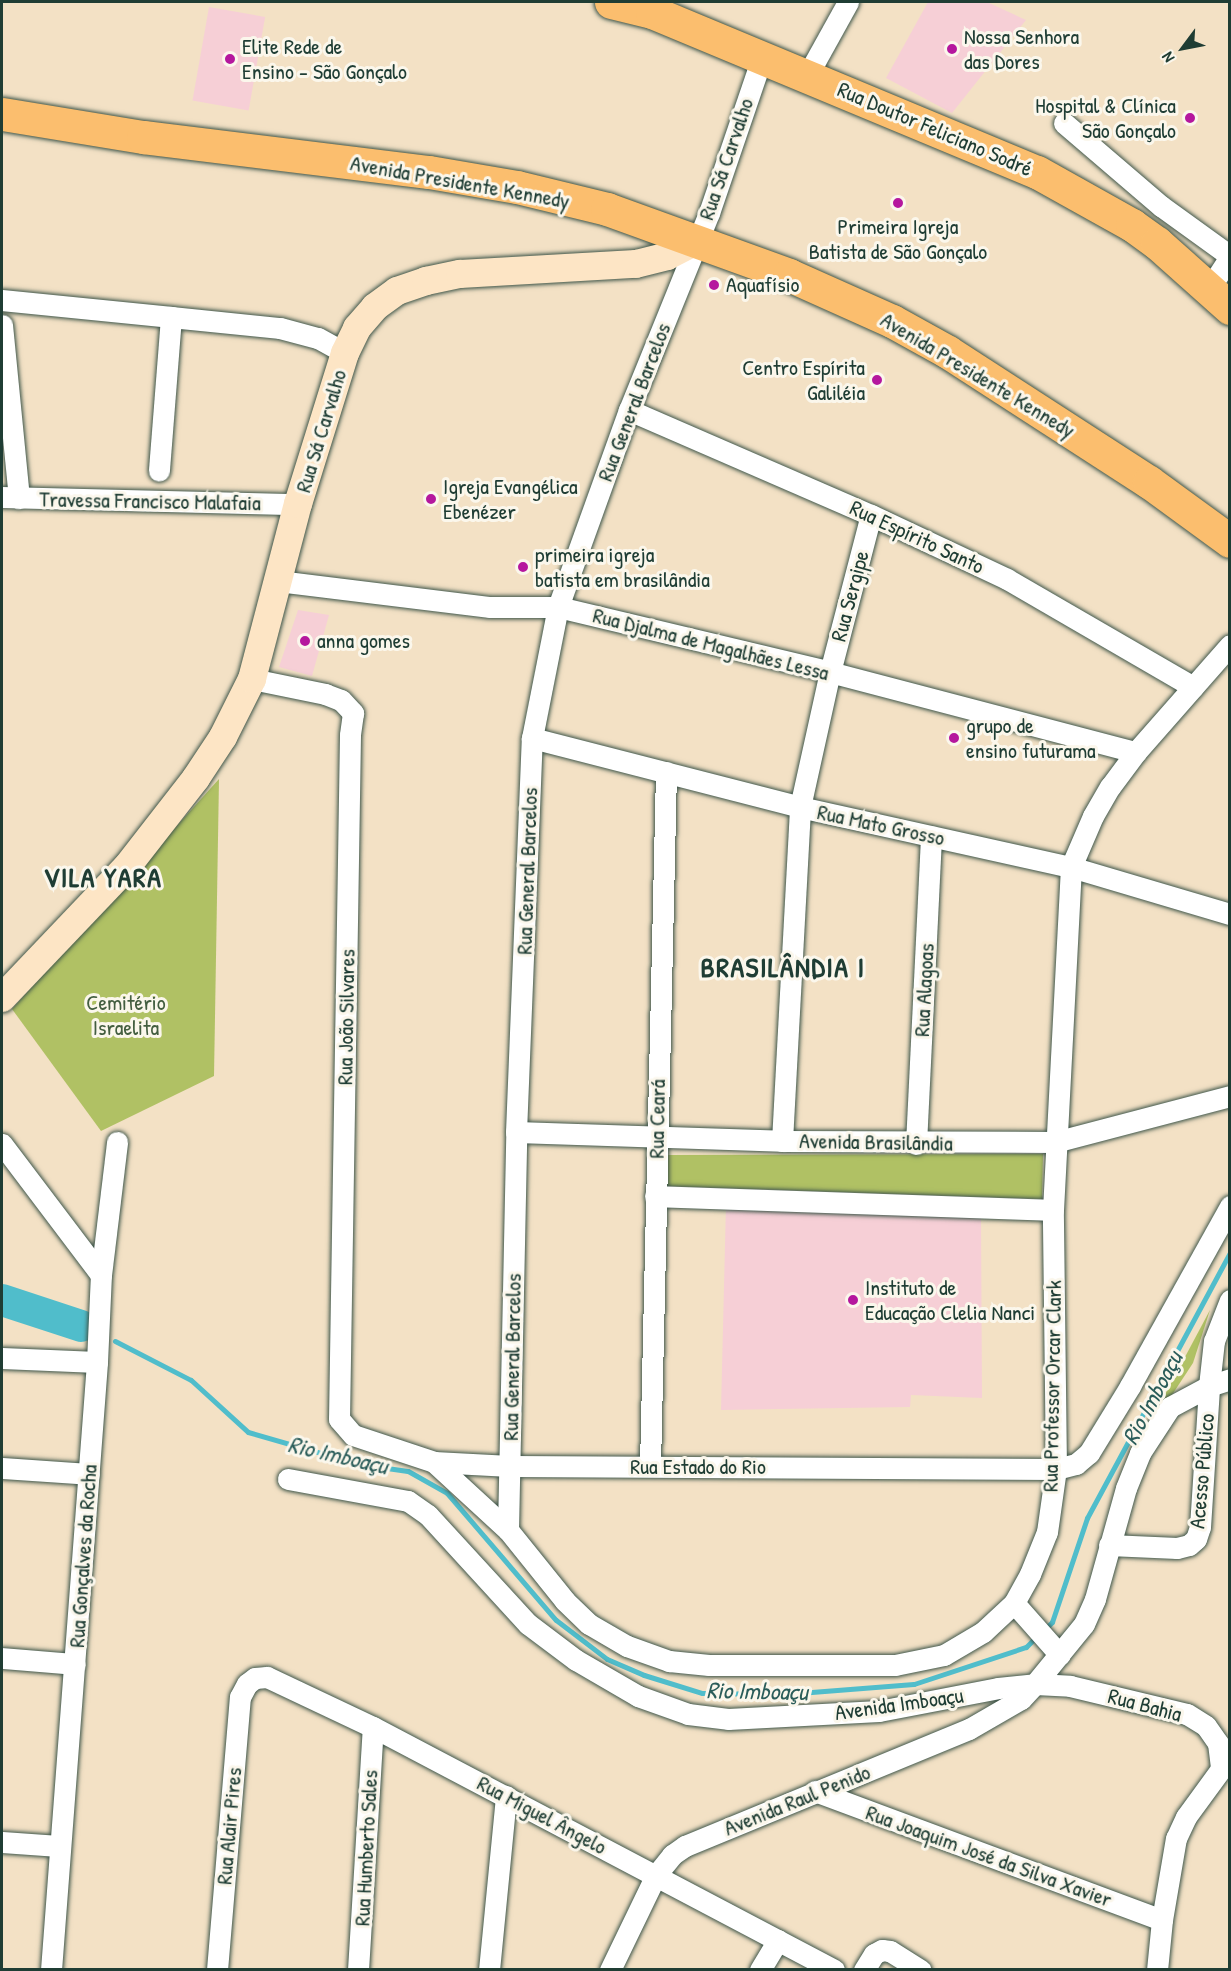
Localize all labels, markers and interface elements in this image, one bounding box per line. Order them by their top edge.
north arrow [1153,18,1213,78]
place label: Nossa Senhora das Dores [964,23,1079,74]
place label: Elite Rede de Ensino - São Gonçalo [242,33,407,84]
marker: Nossa Senhora das Dores [945,42,959,56]
text: N [1156,48,1179,67]
marker: Elite Rede de Ensino - São Gonçalo [223,52,237,66]
street label: Rua Doutor Feliciano Sodré [834,76,1036,182]
place label: Hospital & Clínica São Gonçalo [1035,92,1176,144]
street label: Rua Sá Carvalho [693,95,759,223]
marker: Hospital & Clínica São Gonçalo [1181,109,1199,127]
street label: Avenida Presidente Kennedy [348,150,572,214]
marker: Primeira Igreja Batista de São Gonçalo [891,196,905,210]
place label: Primeira Igreja Batista de São Gonçalo [809,213,987,264]
place label: Aquafísio [726,272,799,298]
marker: Aquafísio [707,278,721,292]
street label: Avenida Presidente Kennedy [876,306,1080,444]
street label: Rua General Barcelos [592,319,676,485]
place label: Centro Espírita Galiléia [742,354,865,406]
street label: Rua Sá Carvalho [290,367,352,495]
marker: Centro Espírita Galiléia [870,373,884,387]
place label: Igreja Evangélica Ebenézer [443,473,578,524]
street label: Travessa Francisco Malafaia [39,486,261,516]
marker: Igreja Evangélica Ebenézer [424,492,438,506]
street label: Rua Espírito Santo [846,494,988,580]
place label: primeira igreja batista em brasilândia [535,541,710,592]
street label: Rua Sergipe [825,548,875,644]
marker: primeira igreja batista em brasilândia [516,560,530,574]
street label: Rua Djalma de Magalhães Lessa [590,602,832,686]
place label: anna gomes [317,628,410,654]
marker: anna gomes [298,634,312,648]
place label: grupo de ensino futurama [966,712,1096,764]
marker: grupo de ensino futurama [947,731,961,745]
street label: Rua General Barcelos [511,787,543,955]
street label: Rua Mato Grosso [815,799,947,851]
district label: VILA YARA [44,860,162,894]
street label: Rua Alagoas [908,943,940,1037]
street label: Rua João Silvares [332,949,360,1085]
district label: BRASILÂNDIA I [700,950,866,984]
park label: Cemitério Israelita [86,989,166,1040]
street label: Rua Ceará [643,1079,671,1159]
street label: Avenida Brasilândia [799,1127,953,1157]
street label: Rua General Barcelos [497,1273,527,1441]
place label: Instituto de Educação Clelia Nanci [865,1274,1035,1326]
street label: Rua Professor Orcar Clark [1037,1280,1067,1492]
marker: Instituto de Educação Clelia Nanci [846,1293,860,1307]
water label: Rio Imboaçu [1116,1347,1188,1449]
street label: Acesso Público [1184,1412,1220,1530]
water label: Rio Imboaçu [285,1430,391,1480]
street label: Rua Estado do Rio [630,1454,766,1480]
street label: Rua Gonçalves da Rocha [63,1464,103,1648]
water label: Rio Imboaçu [706,1676,808,1706]
street label: Avenida Imboaçu [833,1682,965,1726]
street label: Rua Bahia [1105,1683,1185,1727]
street label: Avenida Raul Penido [720,1759,874,1841]
street label: Rua Alair Pires [211,1766,247,1886]
street label: Rua Humberto Sales [349,1769,383,1927]
street label: Rua Miguel Ângelo [473,1770,611,1860]
street label: Rua Joaquim José da Silva Xavier [862,1799,1116,1913]

